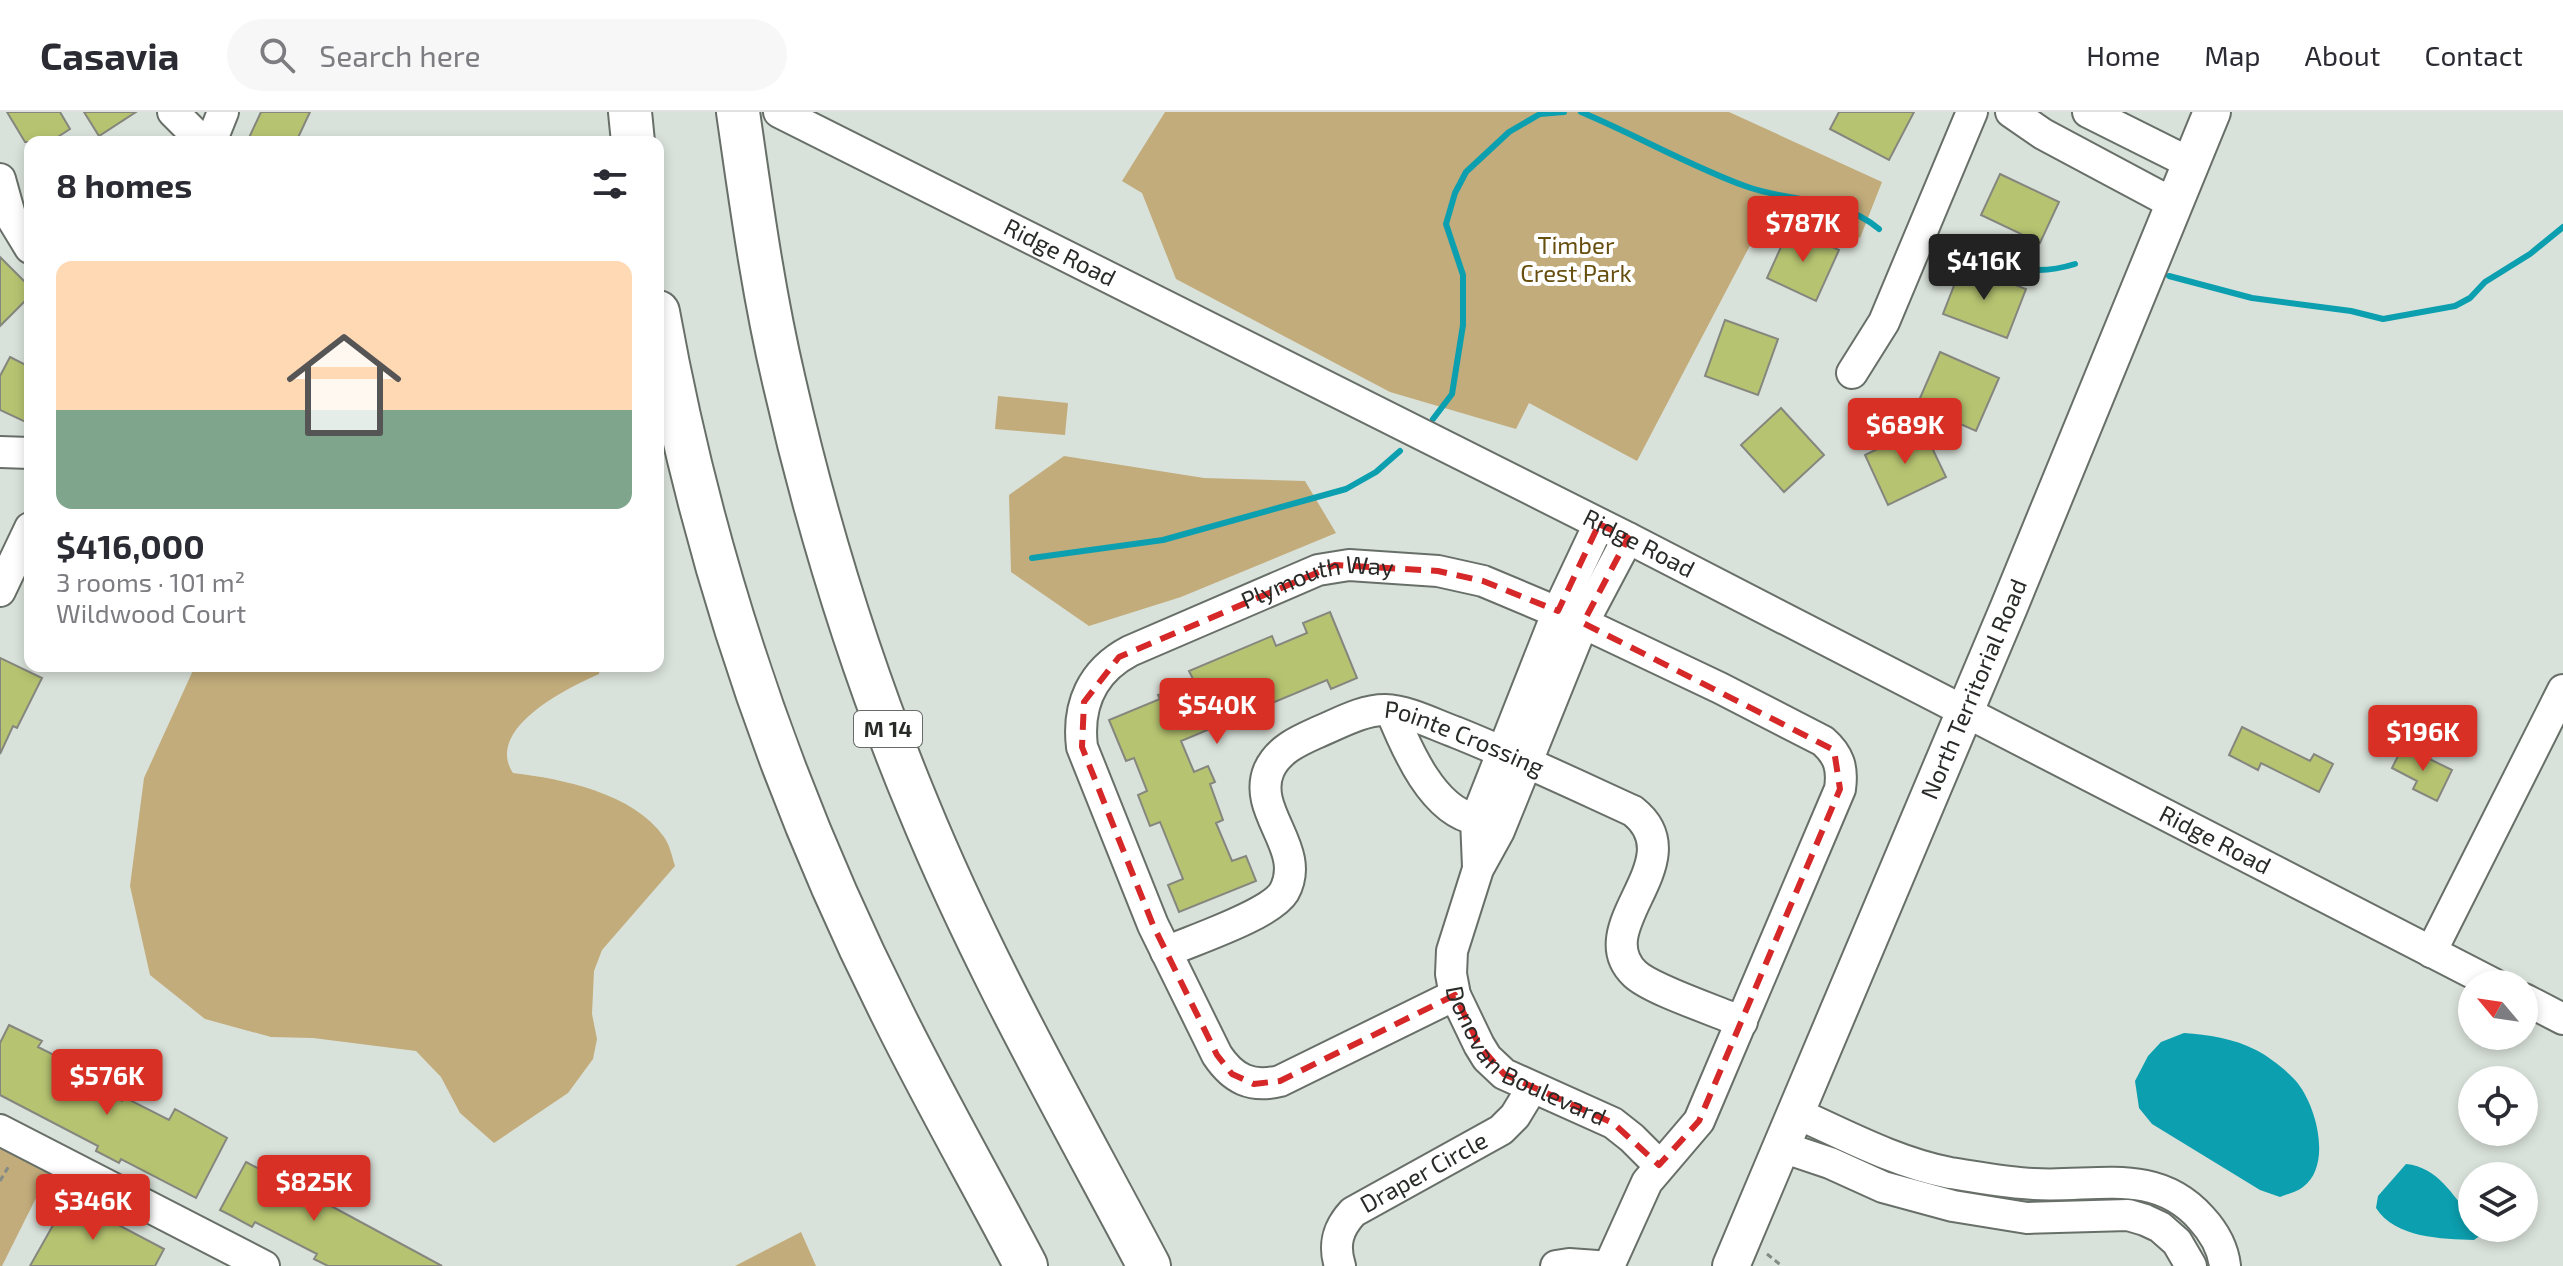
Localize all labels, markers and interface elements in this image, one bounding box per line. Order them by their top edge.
search box [227,19,787,91]
text: Casavia [40,32,179,78]
icon: search [255,33,299,77]
text: Search here [319,37,481,73]
text: Home [2086,38,2160,72]
text: Map [2204,38,2261,72]
text: About [2305,38,2380,72]
text: Contact [2424,38,2523,72]
icon: filters [588,162,632,206]
text: 8 homes [56,164,192,205]
pin: $787K [1747,196,1859,264]
text: $787K [1765,206,1841,237]
street label: Ridge Road [1000,211,1121,292]
park label: Timber Crest Park [1520,230,1632,287]
pin: $416K [1928,234,2040,302]
text: $416K [1947,244,2021,275]
icon: home [272,313,416,457]
pin: $689K [1849,398,1961,466]
text: $689K [1866,408,1944,439]
street label: Ridge Road [1579,502,1700,583]
text: $416,000 [56,525,205,566]
street label: Plymouth Way [1236,549,1395,614]
text: 3 rooms · 101 m² [56,566,245,597]
street label: North Territorial Road [1914,574,2032,803]
text: Wildwood Court [56,597,246,628]
pin: $540K [1161,678,1273,746]
text: $540K [1178,688,1256,719]
street label: Pointe Crossing [1383,694,1549,781]
pin: $196K [2367,705,2479,773]
road number: M 14 [854,711,922,747]
text: $196K [2386,715,2460,746]
street label: Ridge Road [2155,798,2276,880]
north arrow [2458,970,2538,1050]
map controls [2458,970,2538,1242]
street label: Donovan Boulevard [1441,983,1611,1131]
pin: $576K [51,1049,163,1117]
text: $576K [70,1059,144,1090]
button: locate [2458,1066,2538,1146]
street label: Draper Circle [1355,1125,1492,1218]
pin: $825K [258,1155,370,1223]
button: layers [2458,1162,2538,1242]
text: $825K [275,1165,353,1196]
pin: $346K [37,1174,149,1242]
text: $346K [54,1184,132,1215]

